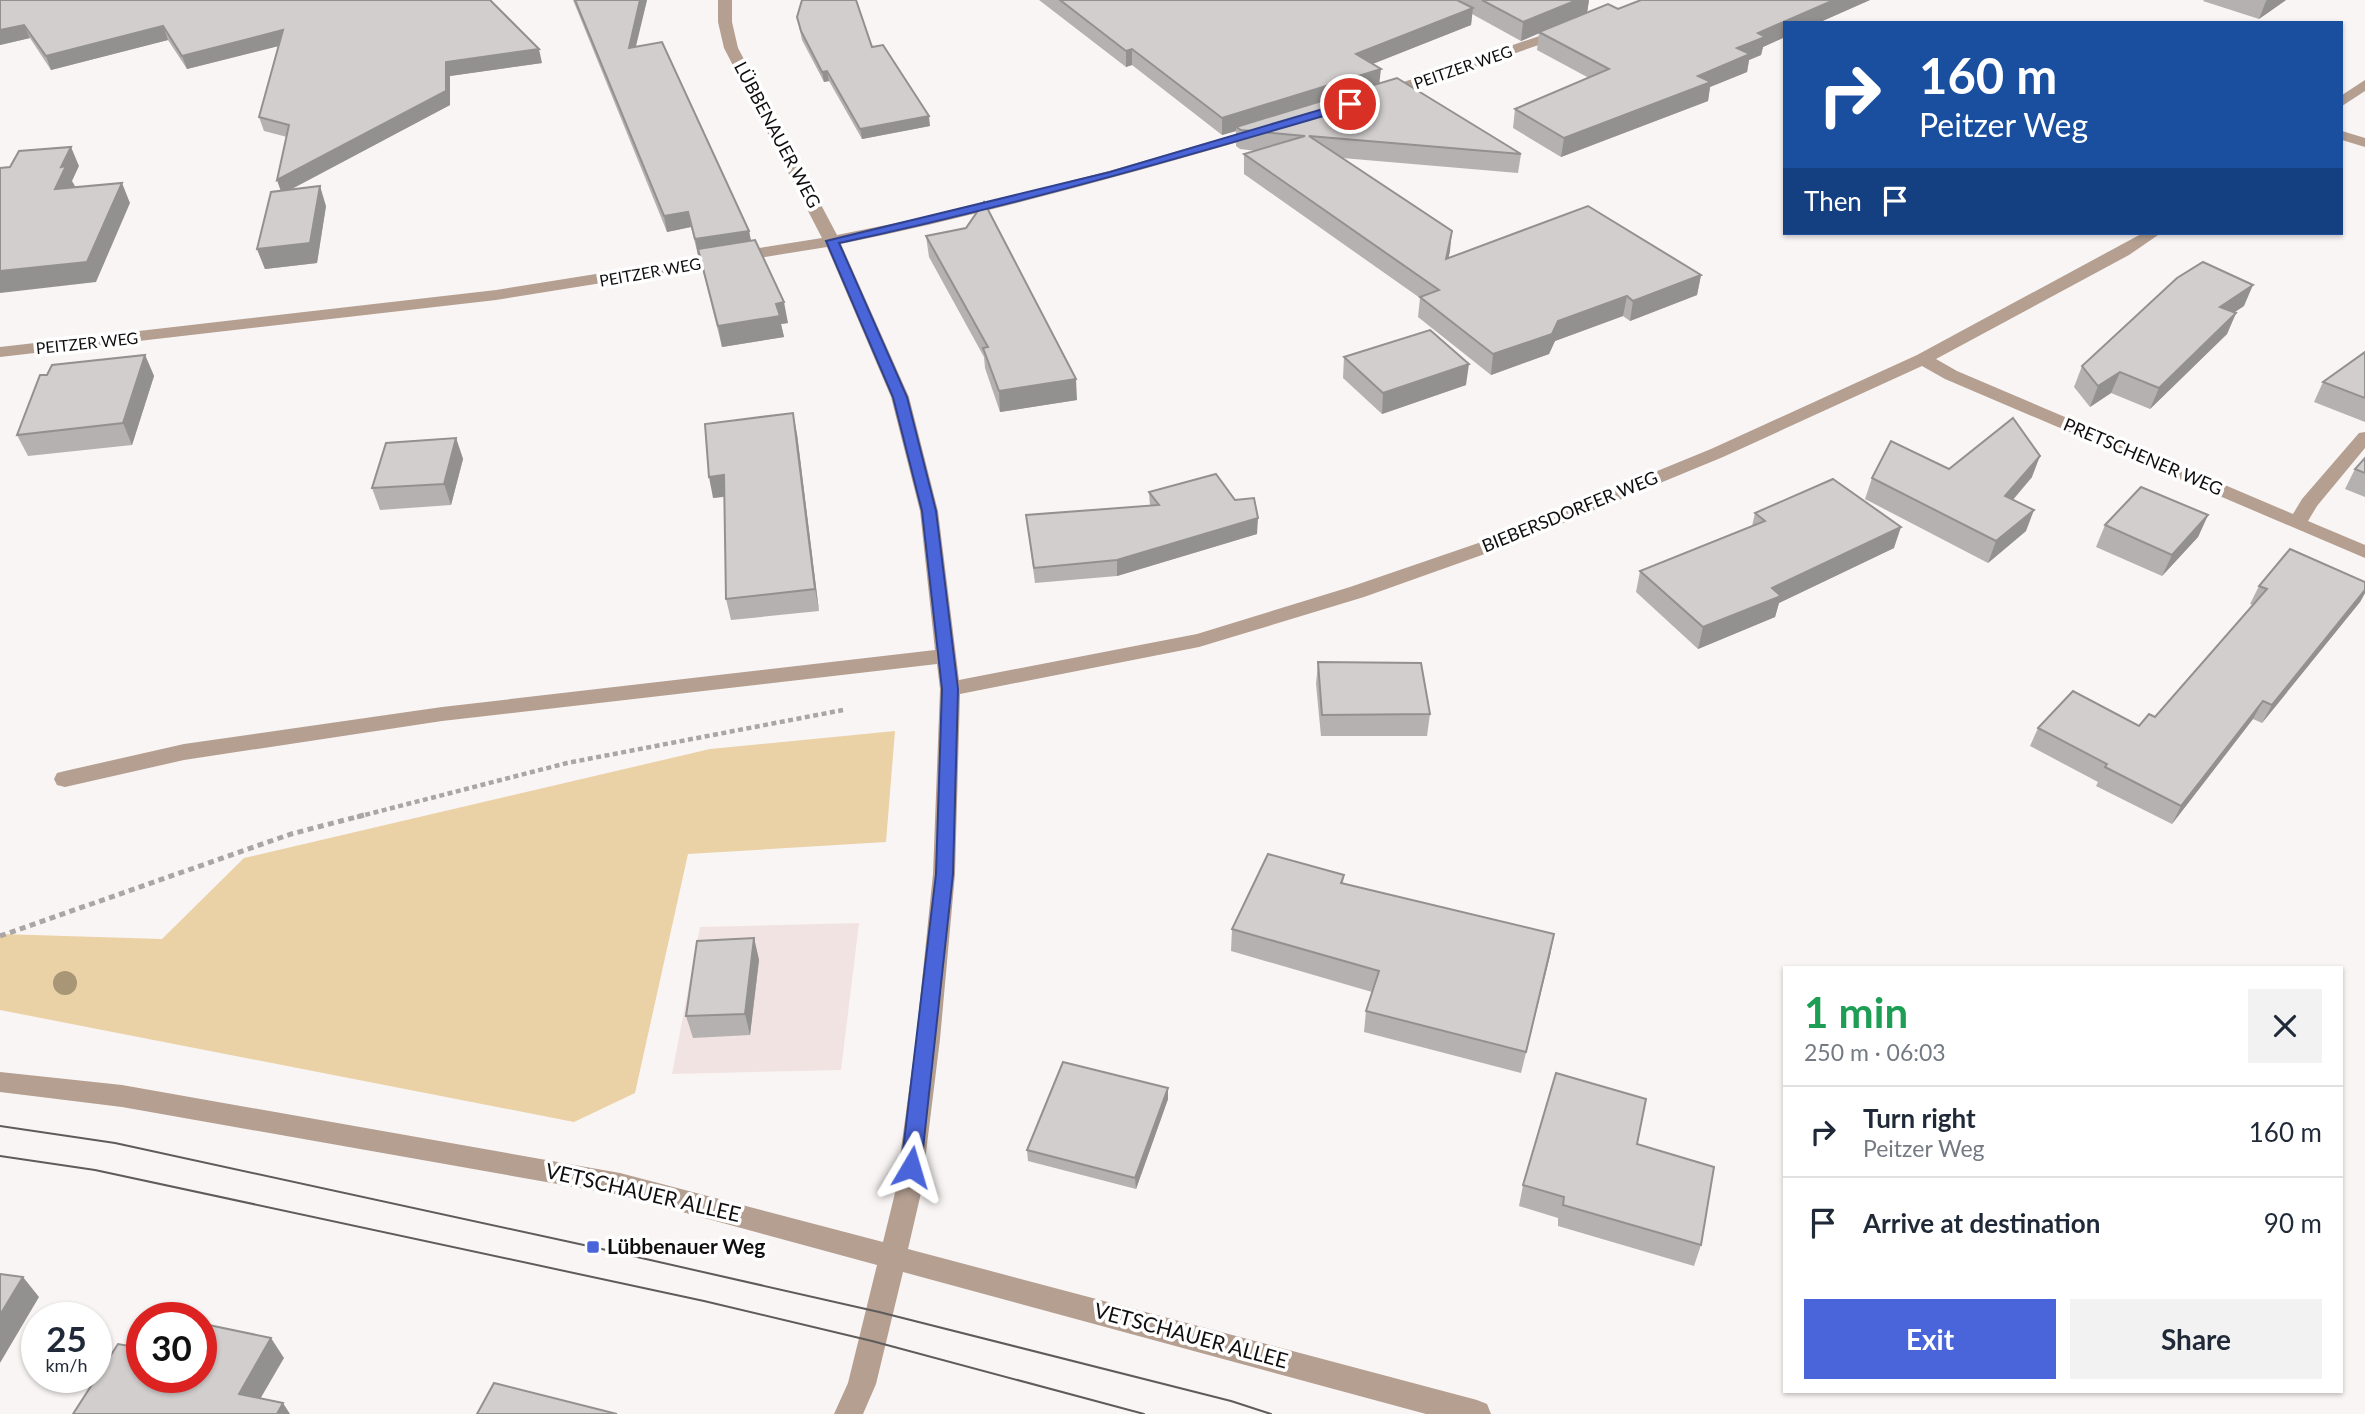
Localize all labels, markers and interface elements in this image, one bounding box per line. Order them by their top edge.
street label: PEITZER WEG [1411,41,1515,92]
text: 160 m [1919,46,2057,104]
icon: right [1804,49,1895,140]
street label: LÜBBENAUER WEG [730,58,826,211]
pin [1320,74,1380,134]
icon: arrive [1331,85,1369,123]
text: Peitzer Weg [1919,105,2088,144]
icon: arrive [1876,182,1914,220]
text: Then [1804,185,1862,217]
street label: PEITZER WEG [598,253,702,290]
street label: PEITZER WEG [35,328,139,357]
street label: PRETSCHENER WEG [2061,413,2226,500]
street label: BIEBERSDORFER WEG [1479,466,1661,556]
text: 1 min [1804,987,1908,1037]
button: close [2248,989,2322,1063]
text: 250 m · 06:03 [1804,1038,1946,1066]
text: Turn right [1863,1102,1976,1134]
icon: right [1804,1113,1842,1151]
text: 160 m [2249,1116,2322,1148]
position arrow [874,1130,948,1204]
text: Peitzer Weg [1863,1134,1985,1162]
street label: VETSCHAUER ALLEE [543,1157,743,1226]
icon: arrive [1804,1204,1842,1242]
text: Arrive at destination [1863,1207,2100,1239]
text: 90 m [2264,1207,2322,1239]
place label: Lübbenauer Weg [607,1233,765,1258]
marker: Lübbenauer Weg [585,1239,601,1255]
street label: VETSCHAUER ALLEE [1092,1297,1291,1372]
button: Exit [1804,1299,2056,1379]
button: Share [2070,1299,2322,1379]
speed limit sign: 30 [126,1302,217,1393]
text: 25 [46,1317,87,1359]
text: km/h [45,1354,88,1376]

